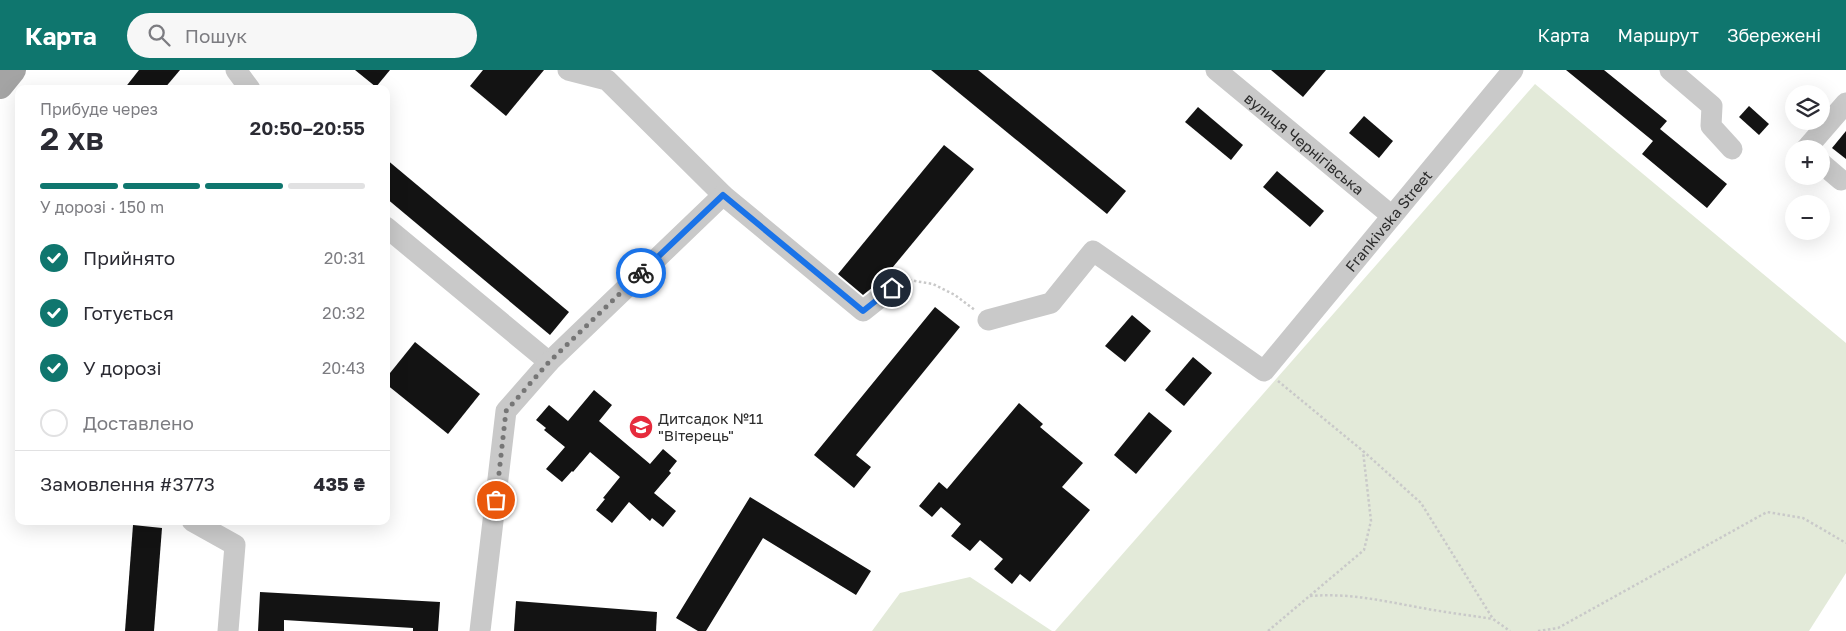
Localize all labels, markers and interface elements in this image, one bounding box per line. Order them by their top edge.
search box [127,13,477,58]
text: Карта [25,21,97,50]
icon: search [145,21,173,49]
text: Пошук [185,24,247,47]
text: Карта [1537,24,1590,46]
text: Маршрут [1618,24,1699,46]
text: Збережені [1727,24,1821,46]
map controls [1785,85,1830,240]
button: layers [1785,85,1830,130]
street label: вулиця Чернігівська [1241,89,1368,198]
text: Прибуде через [40,99,158,119]
text: 20:50–20:55 [250,116,365,139]
text: 2 хв [40,119,104,157]
button: + [1785,140,1830,185]
street label: Frankivska Street [1341,166,1435,275]
button: − [1785,195,1830,240]
text: У дорозі · 150 m [40,197,164,217]
icon: check [40,244,68,272]
text: Прийнято [83,246,175,269]
text: 20:31 [324,248,365,268]
courier [616,248,666,298]
icon: bike [627,259,655,287]
pin [871,267,913,309]
icon: home [878,274,906,302]
icon: check [40,299,68,327]
text: Готується [83,301,174,324]
text: 20:32 [322,303,365,323]
icon: check [40,354,68,382]
text: У дорозі [83,356,162,379]
text: 20:43 [322,358,365,378]
place label: Дитсадок №11 "Вітерець" [658,409,763,444]
text: Доставлено [83,411,194,434]
school or university icon: Дитсадок №11 "Вітерець" [628,414,654,440]
text: Замовлення #3773 [40,472,215,495]
text: 435 ₴ [314,472,365,495]
pin [475,479,517,521]
icon: bag [482,486,510,514]

